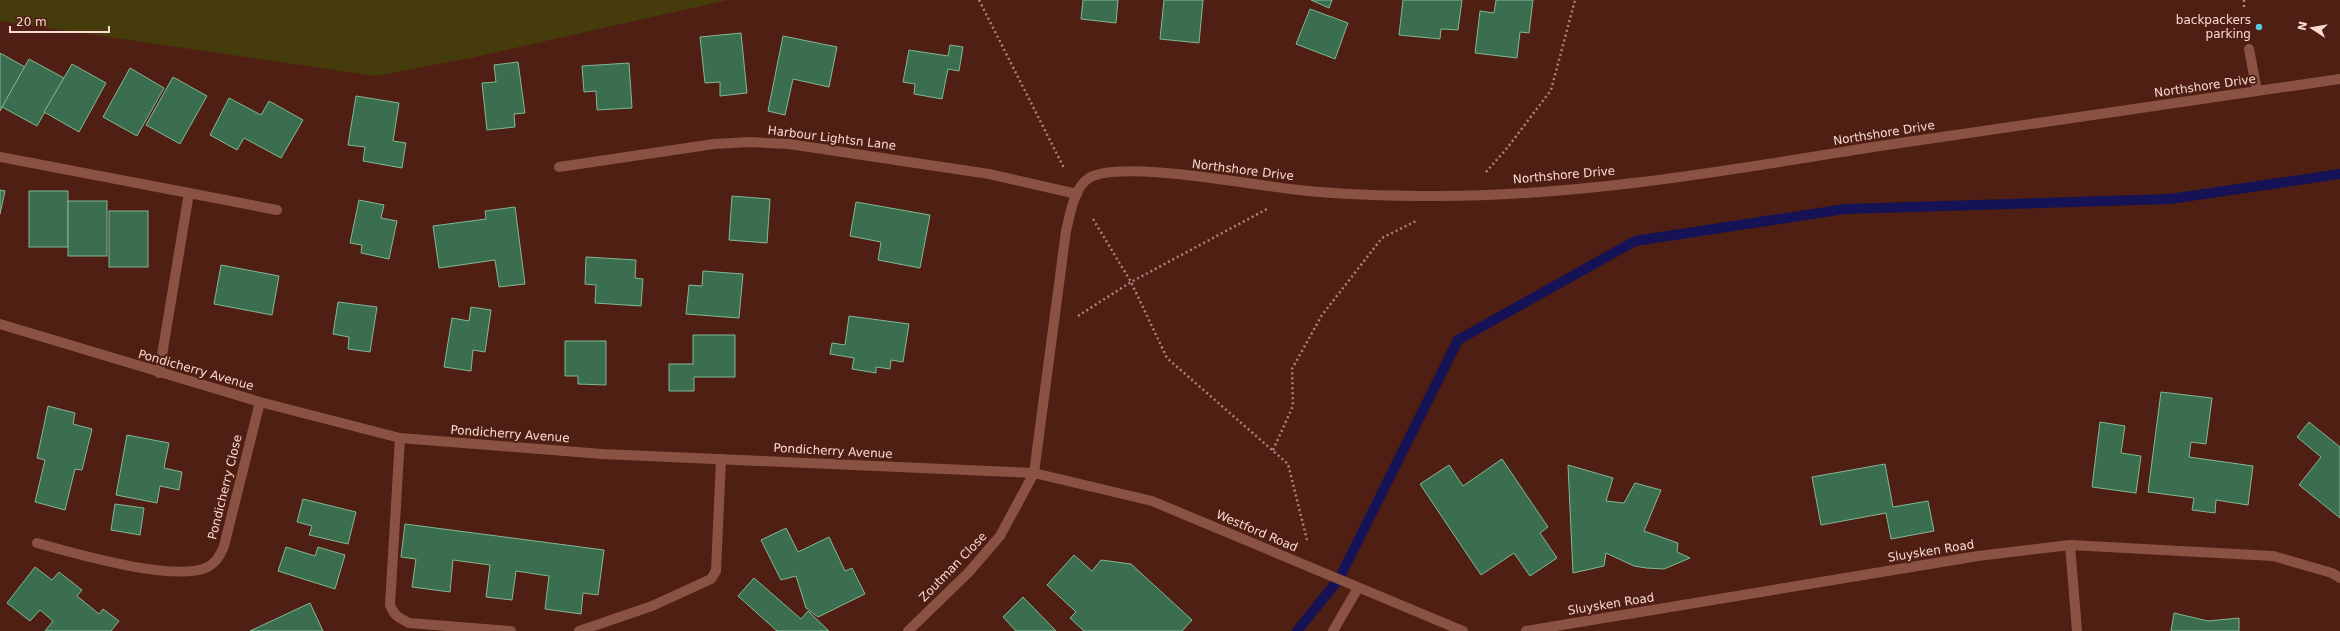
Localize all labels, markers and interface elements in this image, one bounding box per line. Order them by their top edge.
scale bar [10,8,109,34]
north arrow [2292,8,2332,48]
place label: backpackers parking [2176,13,2251,41]
text: 20 m [16,15,47,29]
text: N [2295,20,2310,32]
marker: backpackers parking [2254,22,2264,32]
street label: Northshore Drive [2153,72,2257,100]
street label: Northshore Drive [1832,118,1936,148]
street label: Harbour Lightsn Lane [767,123,897,153]
street label: Northshore Drive [1191,157,1295,183]
street label: Northshore Drive [1512,164,1616,186]
street label: Pondicherry Avenue [137,347,255,393]
street label: Pondicherry Avenue [450,423,570,445]
street label: Pondicherry Close [205,433,245,541]
street label: Pondicherry Avenue [773,441,893,461]
street label: Westford Road [1214,507,1300,555]
street label: Zoutman Close [916,529,990,605]
street label: Sluysken Road [1887,537,1975,565]
street label: Sluysken Road [1567,590,1655,618]

